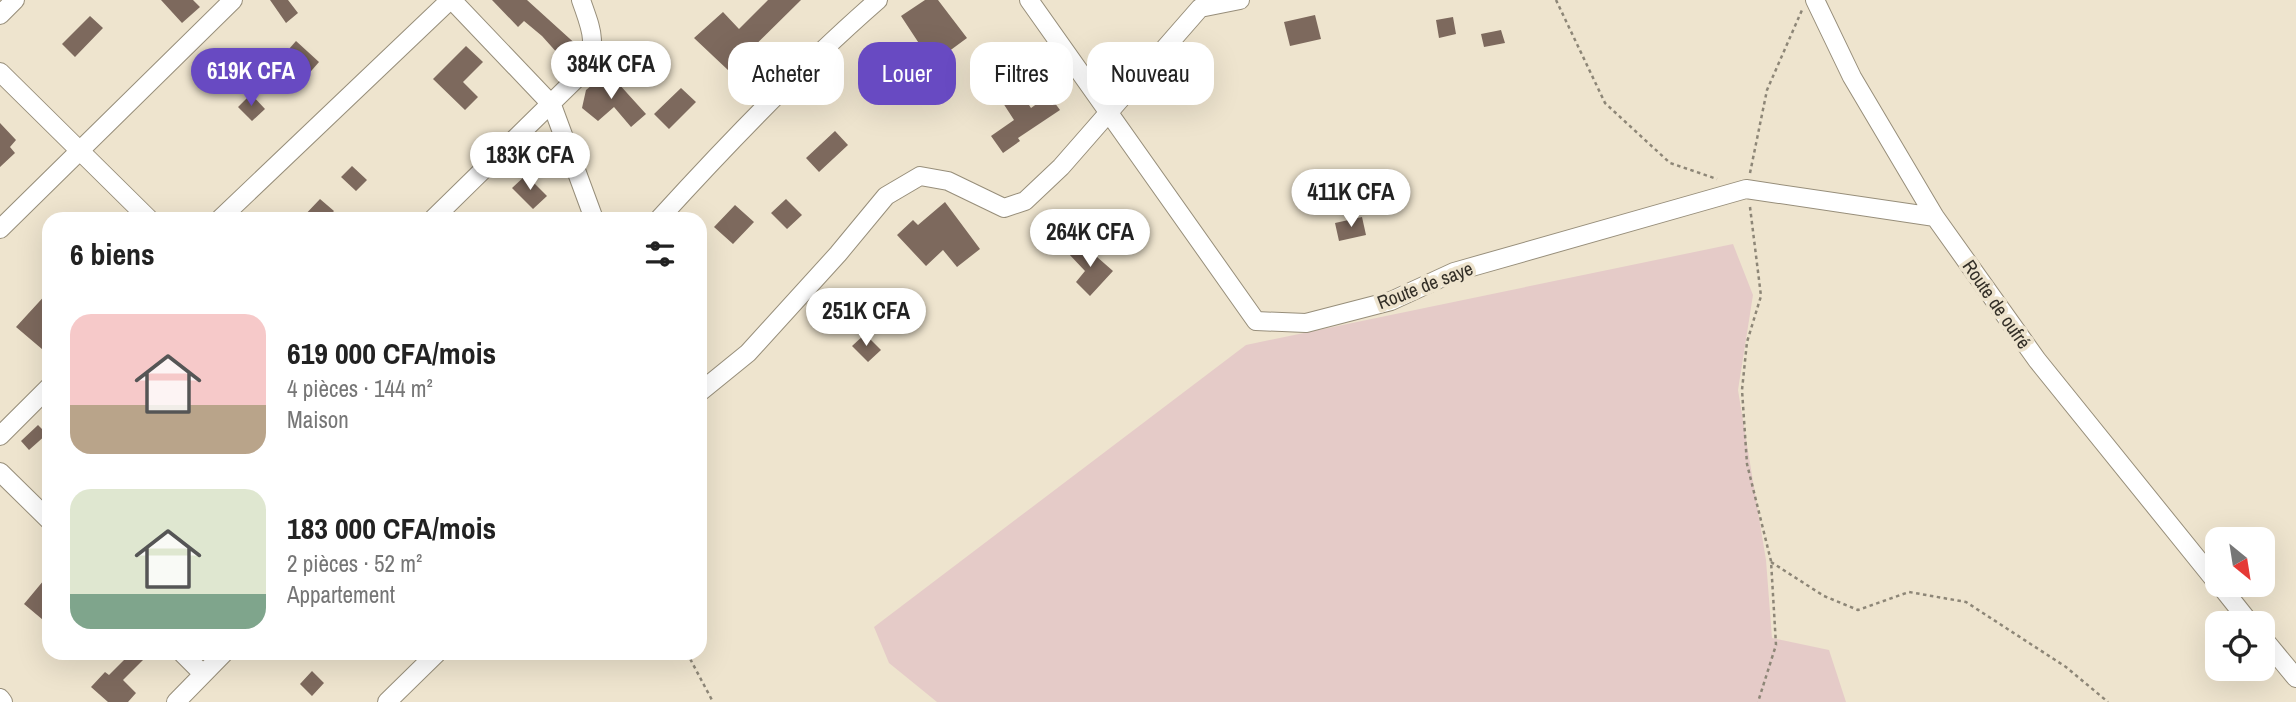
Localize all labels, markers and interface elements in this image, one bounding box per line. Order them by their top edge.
pin: 384K CFA [539,42,683,101]
chip: Acheter [728,42,844,105]
chip: Louer [858,42,956,105]
chip: Filtres [970,42,1073,105]
chip: Nouveau [1087,42,1214,105]
pin: 619K CFA [179,48,323,108]
text: 384K CFA [567,48,655,79]
text: 619K CFA [207,55,295,86]
pin: 183K CFA [458,132,602,192]
text: 183K CFA [486,139,574,170]
pin: 411K CFA [1279,170,1423,229]
text: 411K CFA [1307,176,1395,207]
pin: 264K CFA [1018,210,1162,269]
text: 264K CFA [1046,216,1134,247]
text: 6 biens [70,234,155,274]
icon: filters [641,235,679,273]
street label: Route de oufré [1957,254,2037,354]
street label: Route de saye [1373,255,1477,315]
pin: 251K CFA [794,288,938,348]
text: 251K CFA [822,295,910,326]
text: 619 000 CFA/mois [287,333,496,373]
icon: home [126,342,210,426]
text: 4 pièces · 144 m² [287,373,433,404]
text: Maison [287,404,349,435]
text: 183 000 CFA/mois [287,508,496,548]
icon: home [126,517,210,601]
north arrow [2205,527,2275,597]
map controls [2205,527,2275,681]
text: 2 pièces · 52 m² [287,548,422,579]
text: Appartement [287,579,395,610]
button: locate [2205,611,2275,681]

